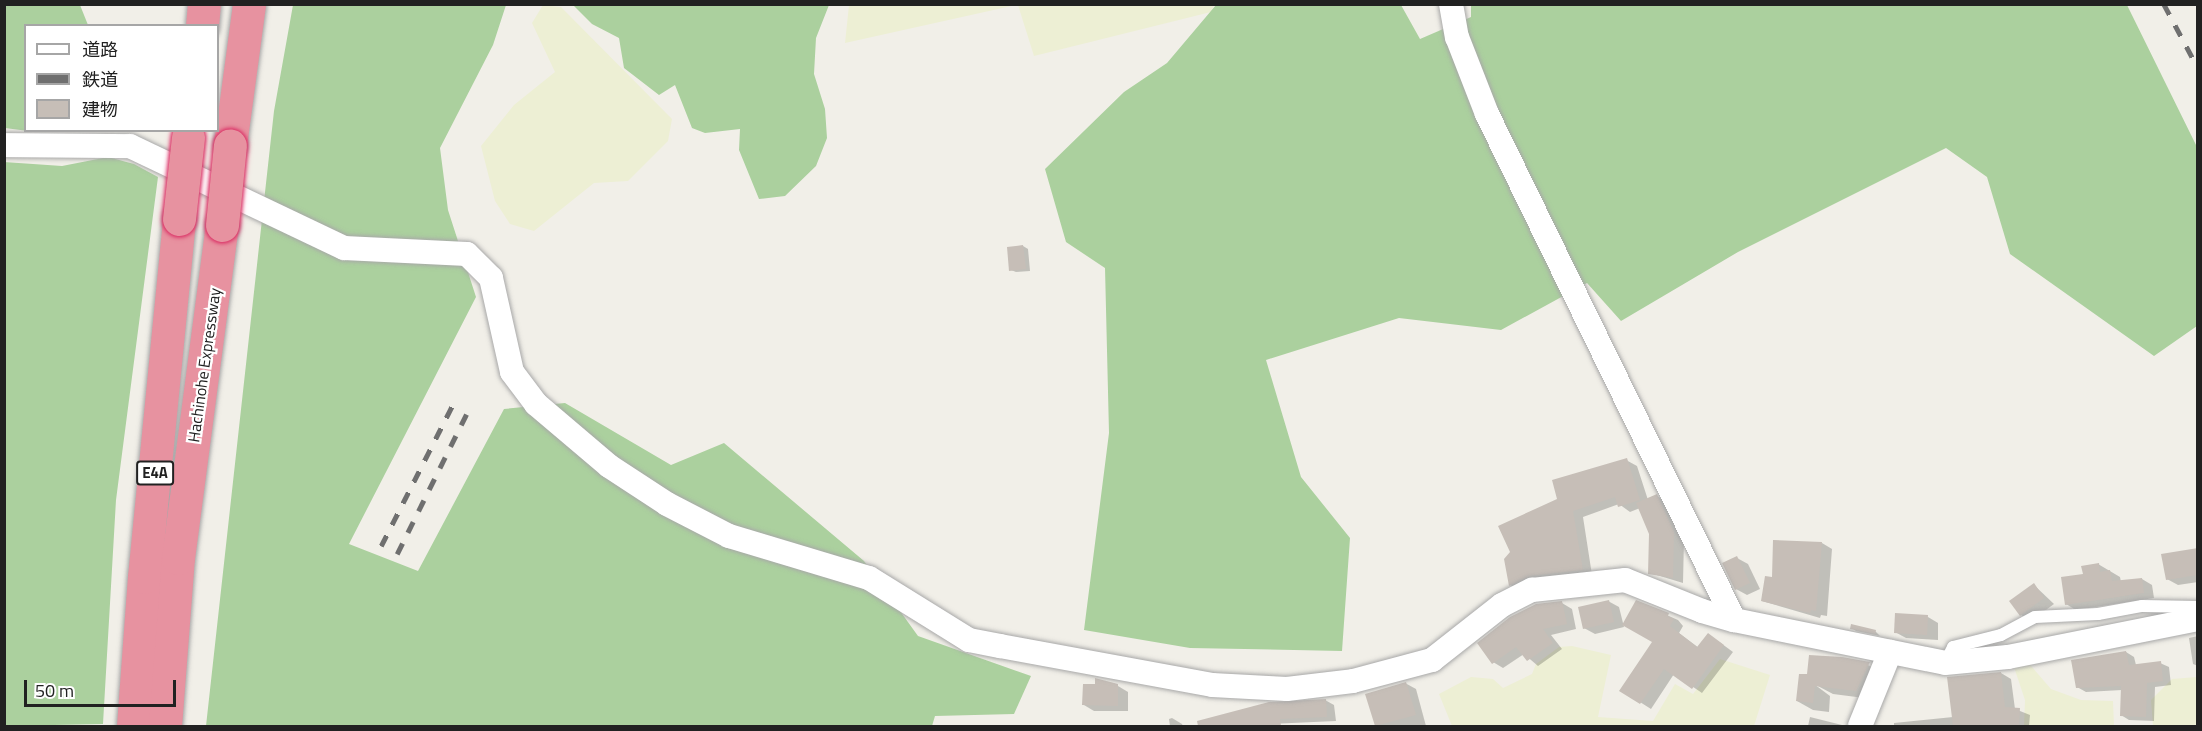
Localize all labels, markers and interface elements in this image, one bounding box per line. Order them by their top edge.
legend [24,24,219,132]
text: 道路 [82,36,118,63]
text: 鉄道 [82,66,118,93]
text: 建物 [82,96,118,123]
street label: Hachinohe Expressway [184,287,224,443]
road number: E4A [136,461,174,485]
scale bar [27,668,178,706]
text: 50 m [35,677,74,704]

